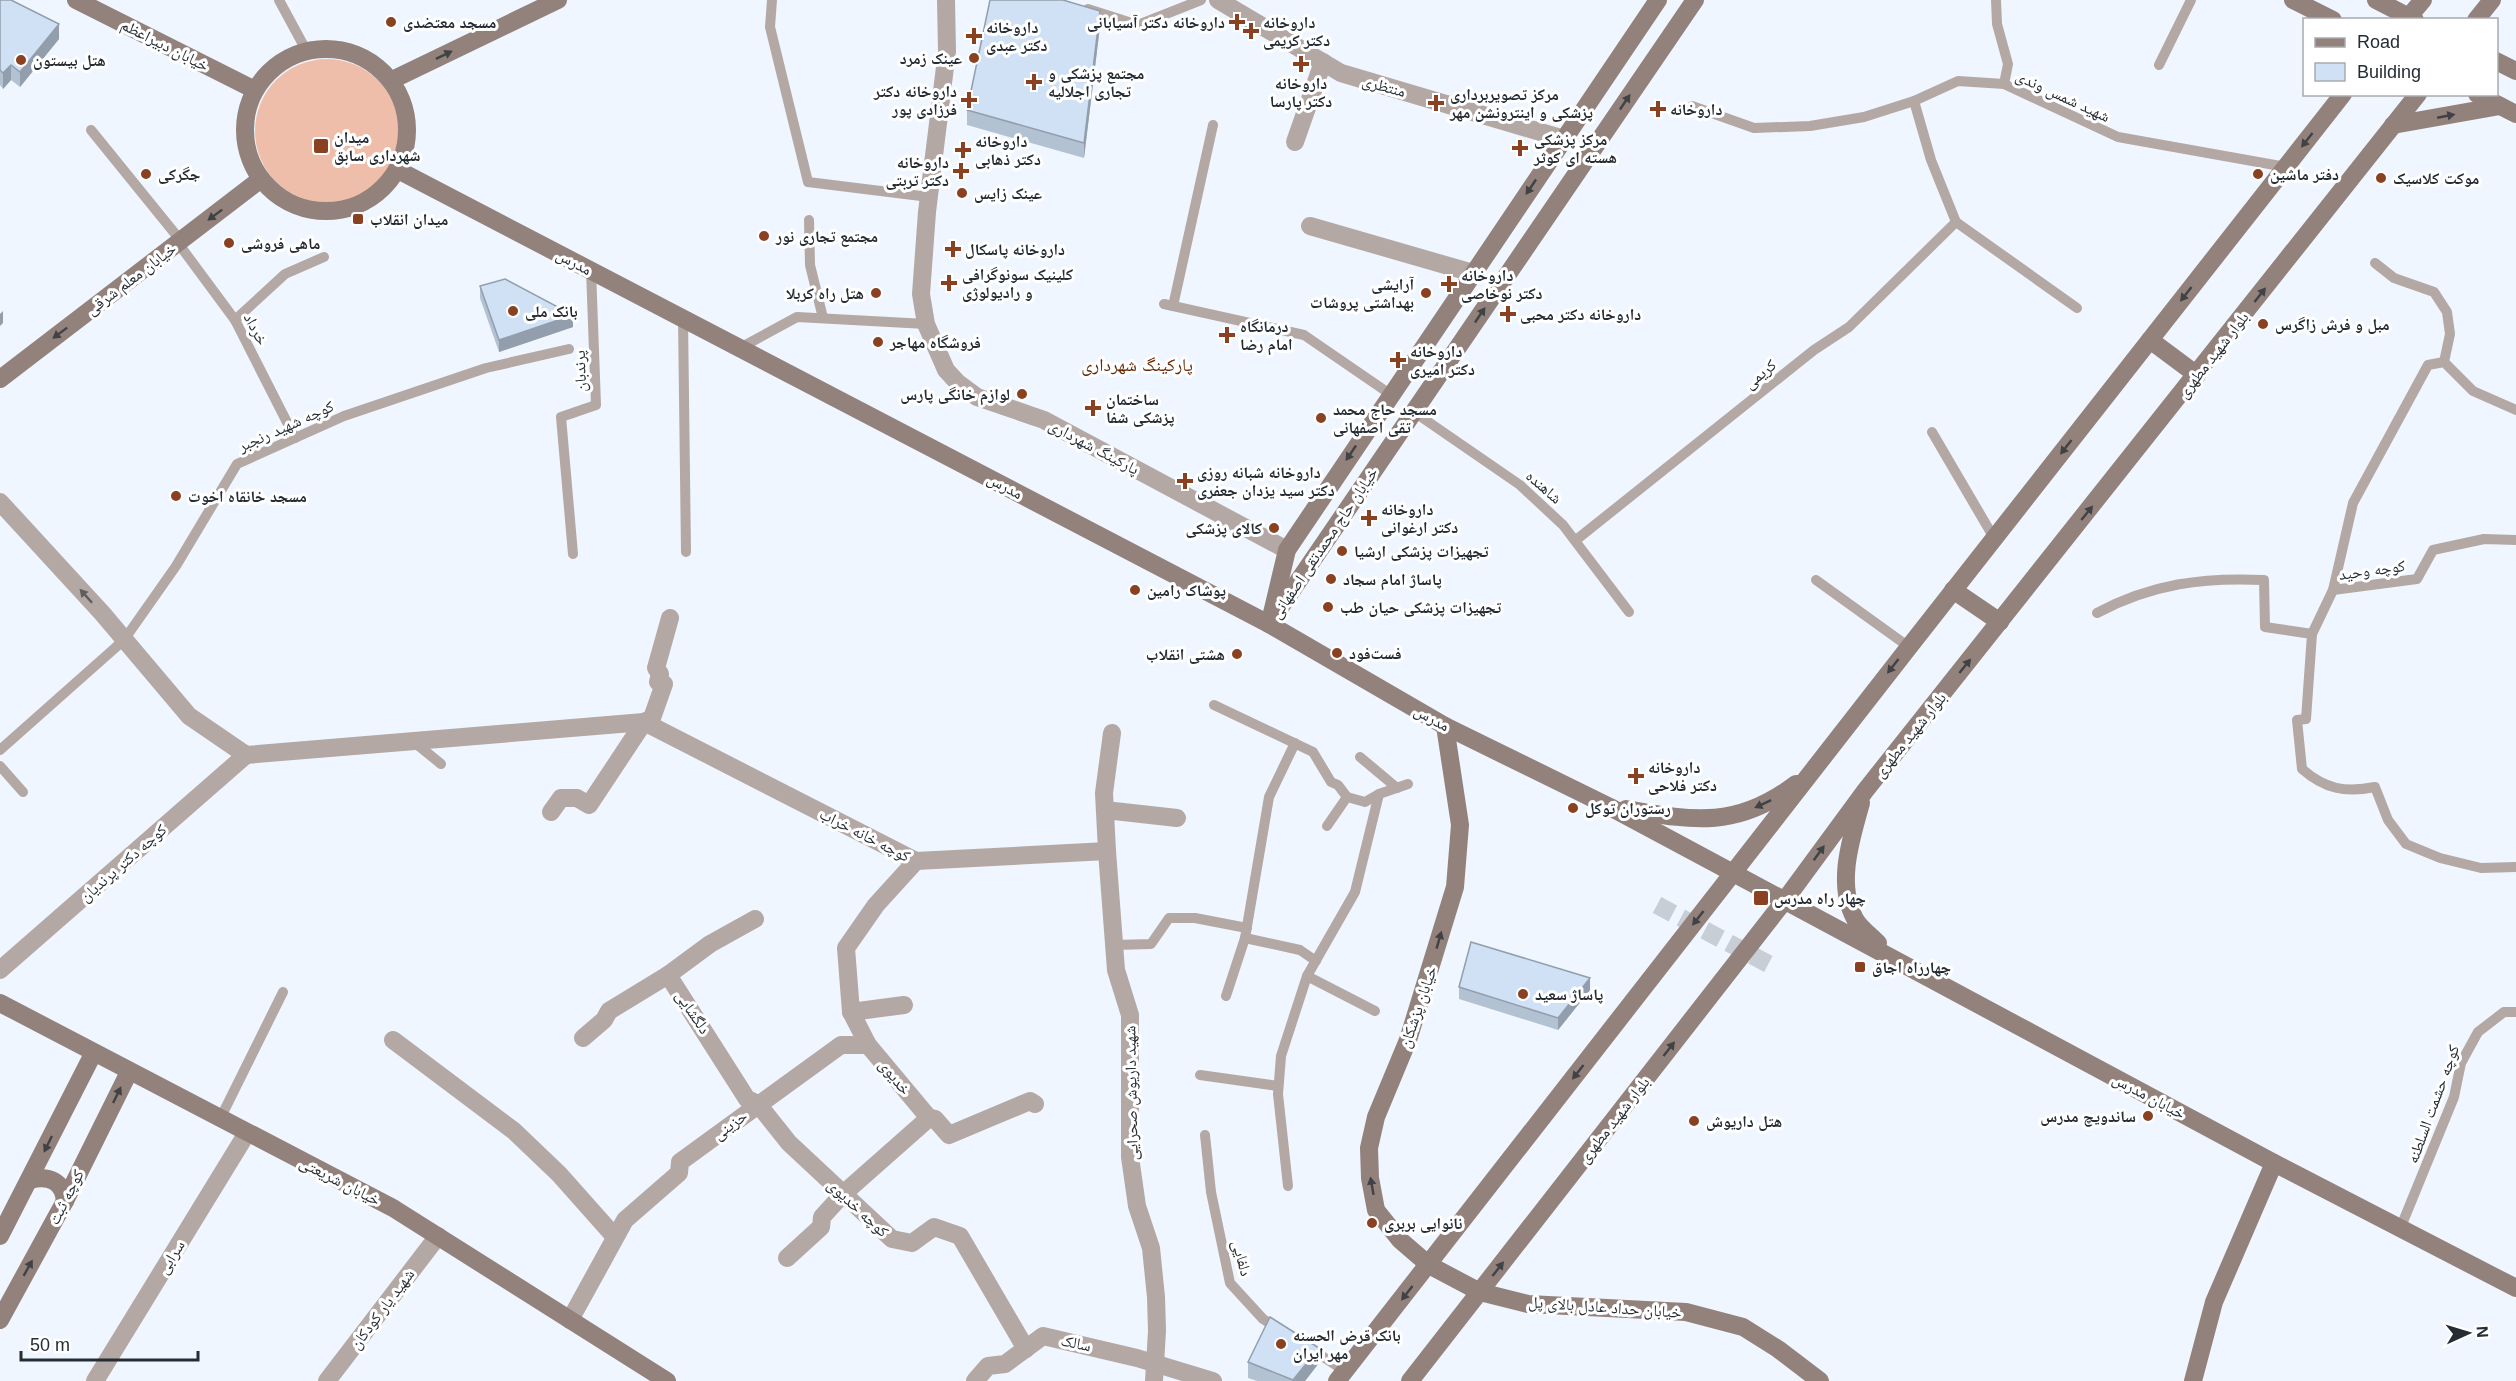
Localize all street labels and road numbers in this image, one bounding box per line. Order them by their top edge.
street label: خیابان دبیراعظم [118,16,212,76]
street label: شهید شمس وندی [2013,67,2113,127]
street label: منتظری [1360,72,1408,102]
street label: خیابان معلم شرقی [83,240,180,320]
street label: مدرس [553,246,594,280]
street label: بلوار شهید مطهری [2174,309,2253,403]
street label: خرداد [240,310,271,348]
street label: پرندبان [571,349,591,392]
street label: کریمی [1741,356,1781,394]
street label: کوچه شهید رنجبر [235,397,337,456]
street label: پارکینگ شهرداری [1045,416,1142,480]
street label: خیابان حاج محمدتقی اصفهانی [1267,464,1383,623]
street label: شاهنده [1523,467,1565,507]
street label: مدرس [984,470,1025,504]
street label: کوچه وحید [2338,557,2407,584]
street label: بلوار شهید مطهری [1871,689,1951,782]
street label: مدرس [1411,702,1452,736]
street label: کوچه خانه خراب [817,805,913,866]
street label: کوچه دکتر پرندیان [76,821,171,907]
street label: خیابان پزشکان [1396,964,1442,1051]
street label: دلگشایی [671,987,714,1038]
street label: شهید داریوش صحرایی [1121,1026,1143,1160]
street label: کوچه حشمت السلطنه [2404,1042,2463,1166]
street label: خدیوی [874,1056,914,1099]
street label: خیابان مدرس [2109,1070,2188,1124]
street label: بلوار شهید مطهری [1575,1074,1654,1168]
street label: حزینی [710,1107,751,1145]
street label: خیابان شریعتی [296,1153,383,1210]
street label: کوچه ثبت [45,1166,88,1228]
street label: کوچه خدیوی [823,1176,892,1242]
street label: سرابی [154,1237,189,1278]
street label: دلفایی [1227,1238,1255,1278]
street label: شهید یار کودکان [347,1266,419,1353]
street label: خیابان حداد عادل بالای پل [1528,1293,1682,1323]
street label: سالک [1059,1332,1093,1354]

